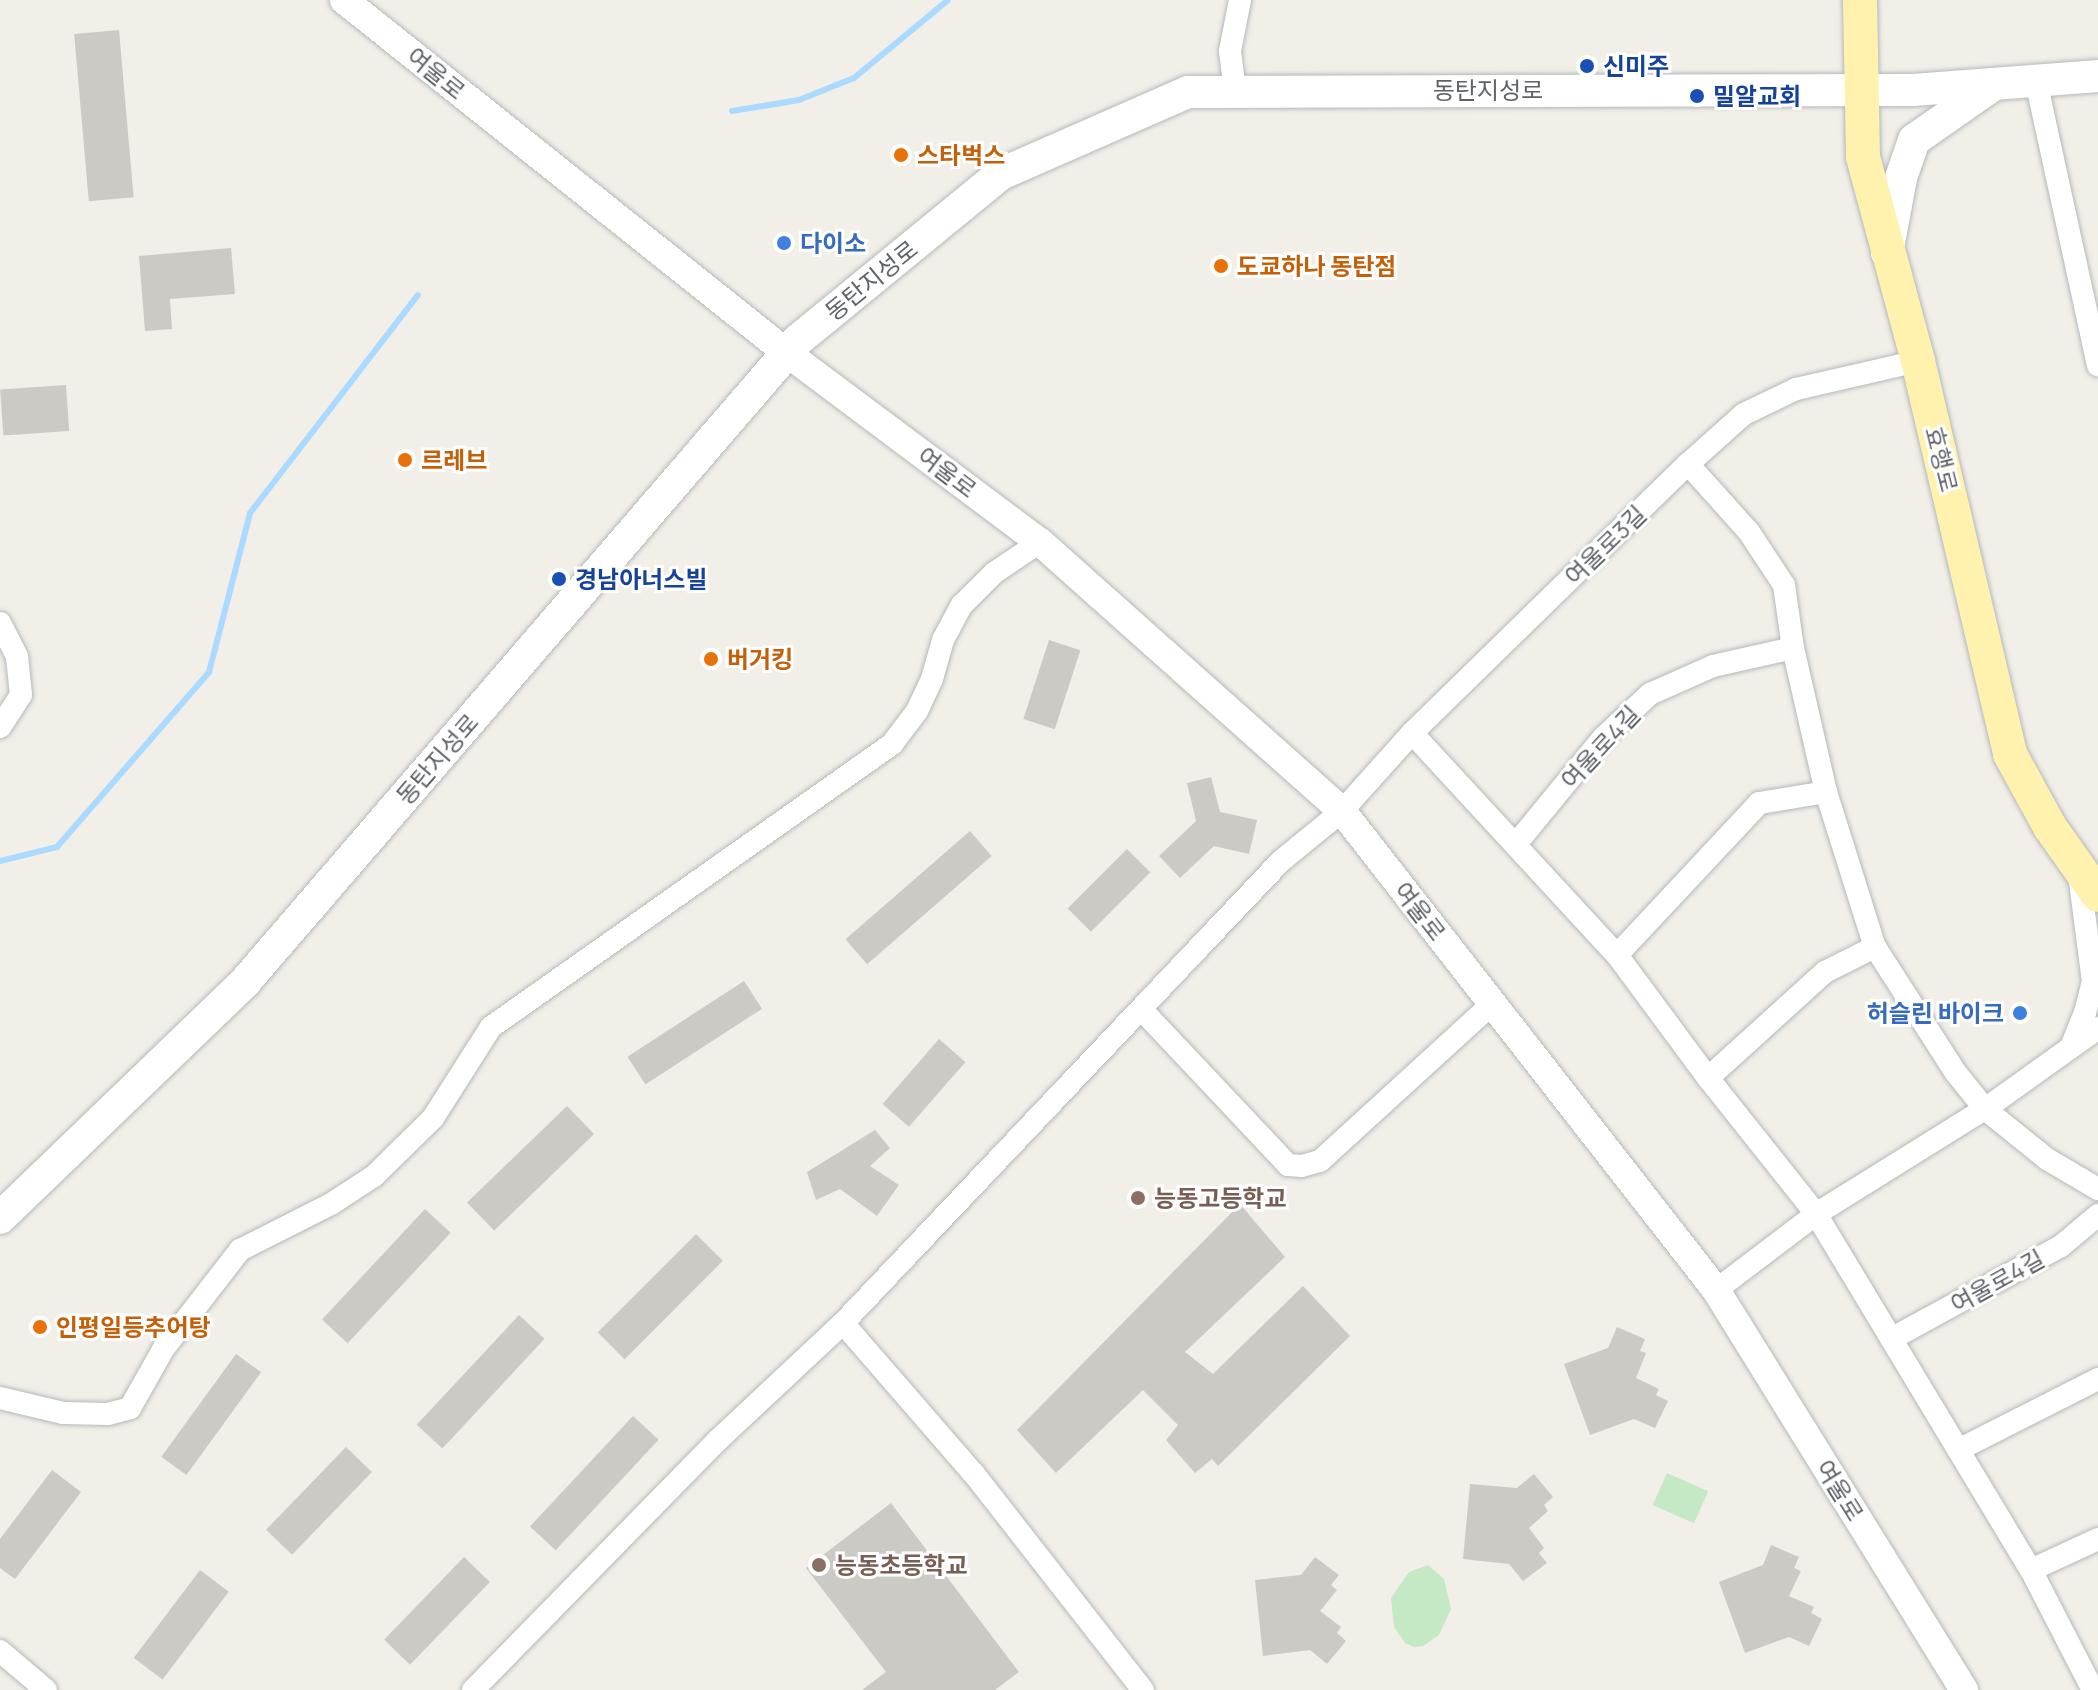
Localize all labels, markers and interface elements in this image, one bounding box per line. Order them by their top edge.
street label: 여울로 [401,41,471,105]
place label: 신미주 [1603,52,1669,80]
marker: 신미주 [1578,57,1596,75]
street label: 동탄지성로 [1433,76,1543,104]
place label: 밀알교회 [1713,82,1801,110]
marker: 밀알교회 [1688,87,1706,105]
place label: 스타벅스 [917,141,1005,169]
marker: 스타벅스 [892,146,910,164]
place label: 다이소 [800,229,866,257]
marker: 다이소 [775,234,793,252]
street label: 동탄지성로 [819,234,923,326]
place label: 도쿄하나 동탄점 [1237,252,1396,280]
marker: 도쿄하나 동탄점 [1212,257,1230,275]
street label: 효행로 [1920,423,1964,495]
street label: 여울로 [912,441,982,503]
place label: 르레브 [421,446,487,474]
marker: 르레브 [396,451,414,469]
street label: 여울로3길 [1558,499,1652,591]
place label: 경남아너스빌 [575,565,707,593]
marker: 경남아너스빌 [550,570,568,588]
place label: 버거킹 [727,645,793,673]
marker: 버거킹 [702,650,720,668]
street label: 여울로4길 [1555,700,1645,794]
street label: 동탄지성로 [390,708,484,810]
street label: 여울로 [1388,876,1452,946]
place label: 허슬린 바이크 [1867,999,2004,1027]
marker: 허슬린 바이크 [2011,1004,2029,1022]
place label: 능동고등학교 [1154,1184,1286,1212]
marker: 능동고등학교 [1129,1189,1147,1207]
street label: 여울로4길 [1945,1244,2049,1318]
place label: 인평일등추어탕 [56,1313,211,1341]
marker: 인평일등추어탕 [31,1318,49,1336]
street label: 여울로 [1810,1454,1870,1526]
place label: 능동초등학교 [835,1551,967,1579]
marker: 능동초등학교 [810,1556,828,1574]

